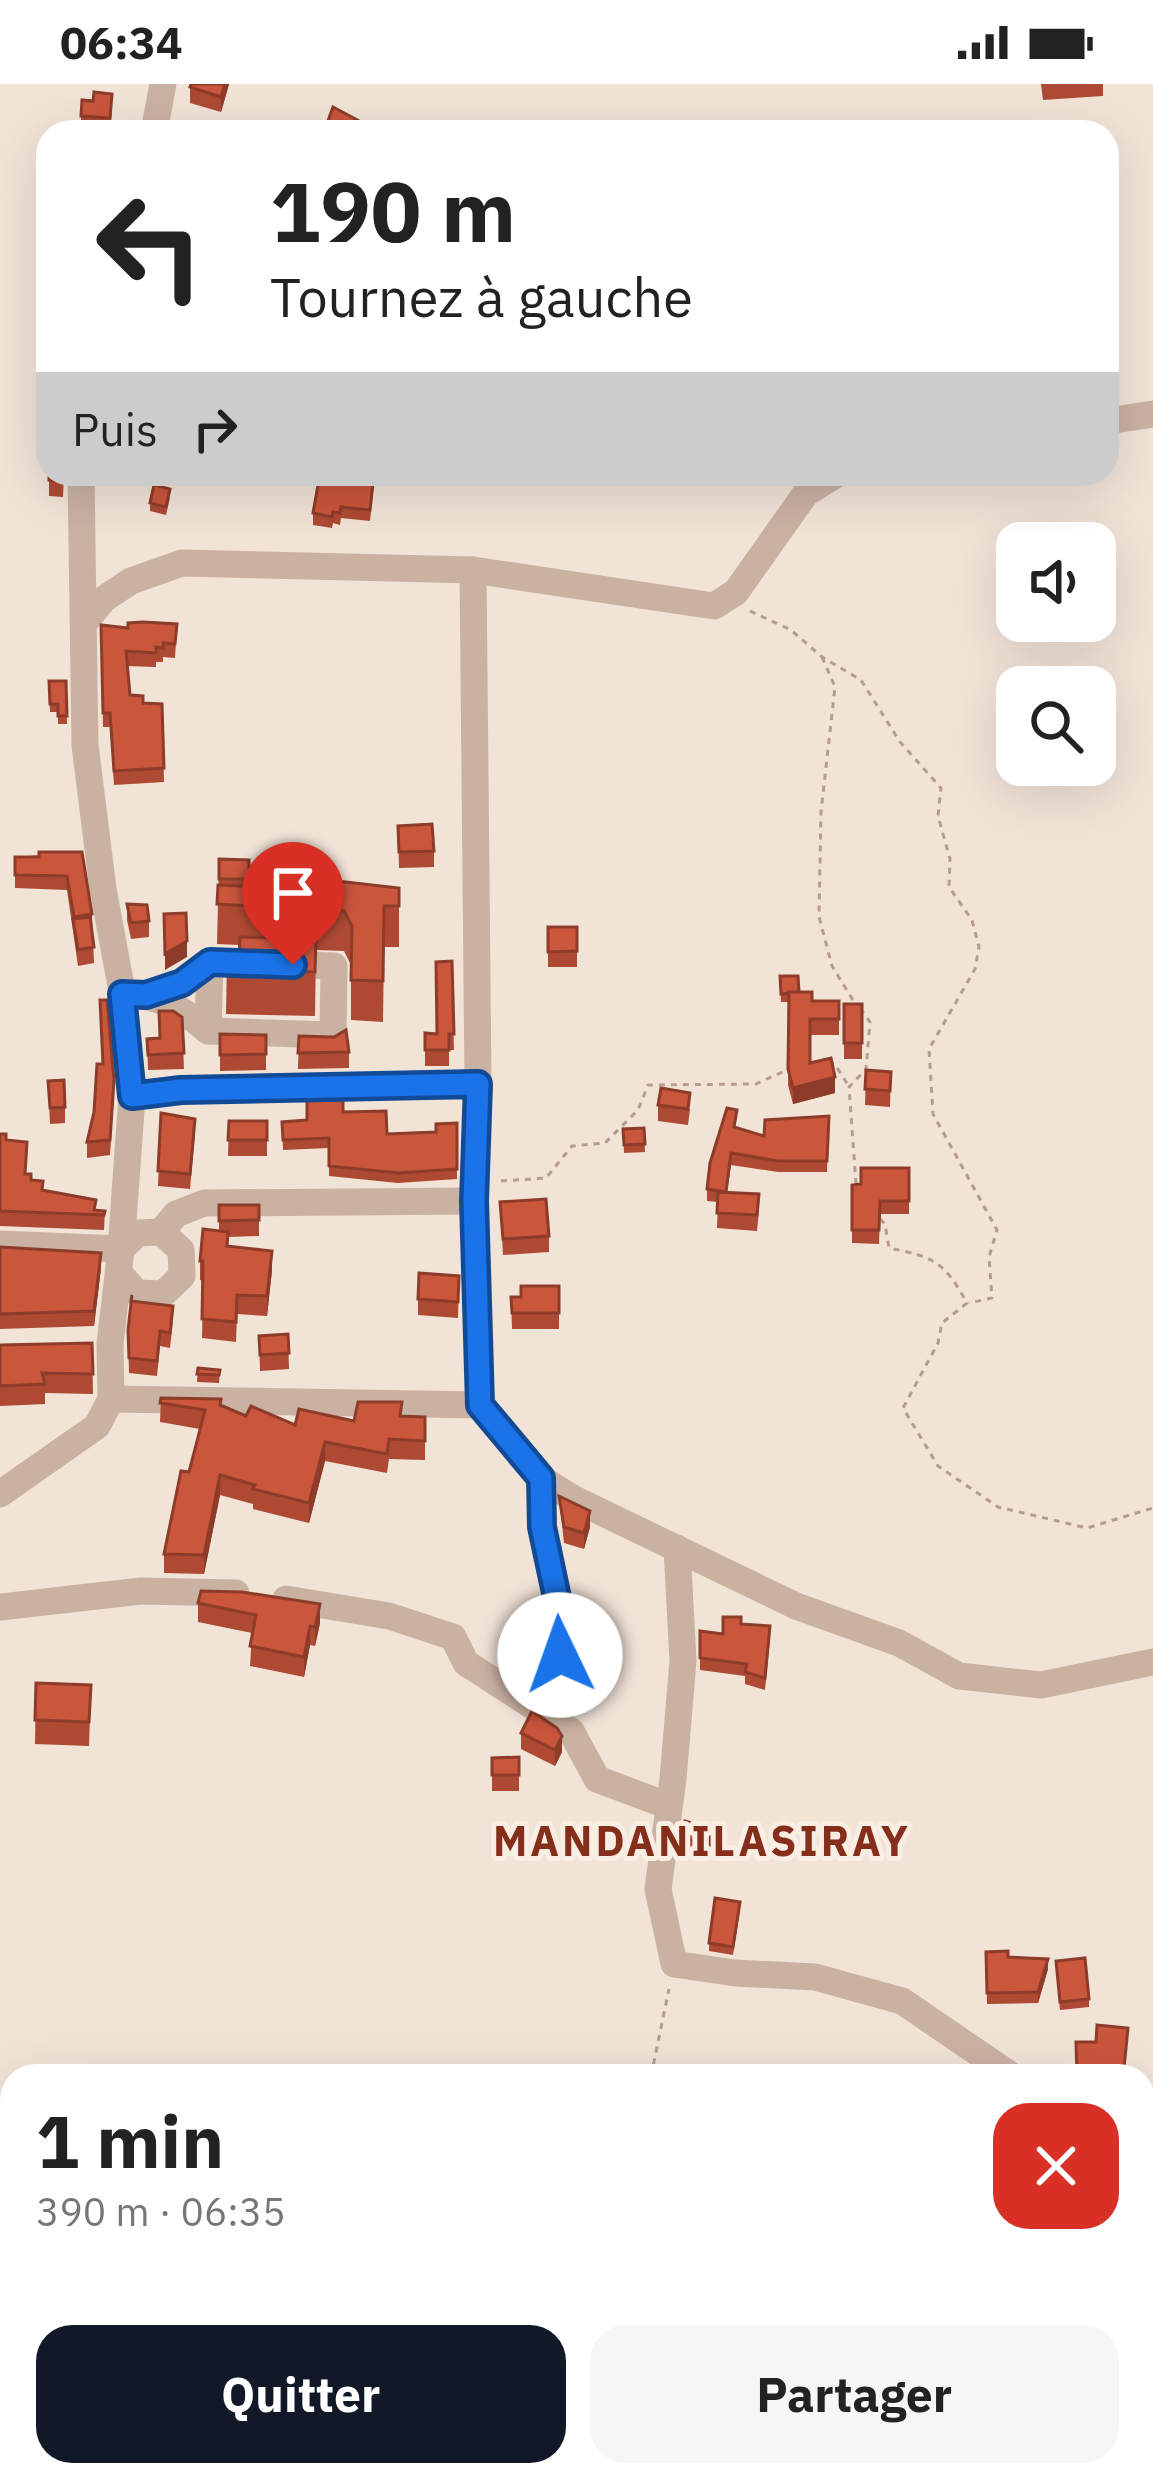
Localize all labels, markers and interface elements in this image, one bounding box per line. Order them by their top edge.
text: 06:34 [60,13,183,71]
text: 190 m [270,156,516,265]
icon: left [72,168,228,324]
text: Tournez à gauche [270,262,693,332]
icon: right [182,396,248,462]
text: Puis [72,400,158,458]
map controls [996,522,1116,786]
button: sound [996,522,1116,642]
button: search [996,666,1116,786]
pin [242,842,344,965]
icon: arrive [260,860,326,926]
position arrow [497,1592,623,1718]
district label: MANDANILASIRAY [493,1813,911,1868]
text: 1 min [36,2094,224,2188]
button: close [993,2103,1119,2229]
text: 390 m · 06:35 [36,2186,286,2237]
button: Quitter [36,2325,566,2463]
button: Partager [590,2325,1119,2463]

